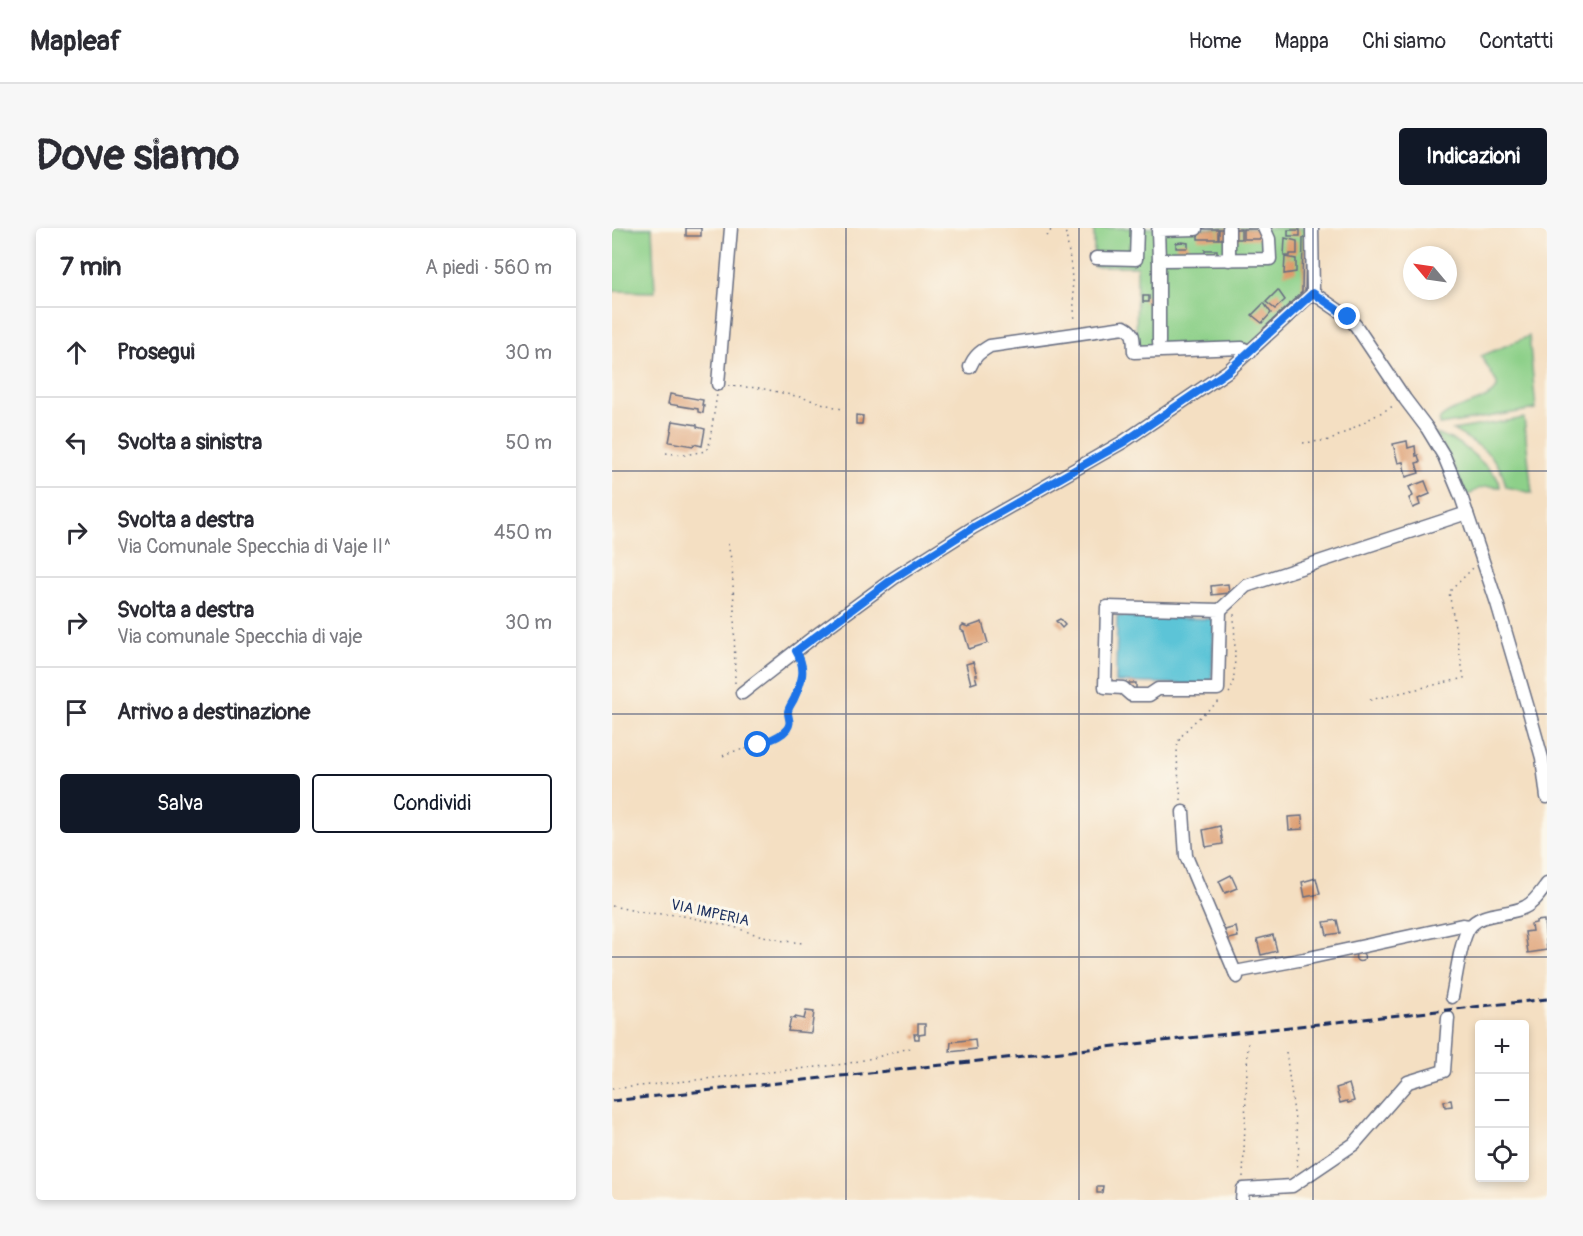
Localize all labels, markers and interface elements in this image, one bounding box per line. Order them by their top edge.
text: Mapleaf [30,24,121,59]
text: Home [1188,28,1241,55]
text: Mappa [1274,28,1329,55]
text: Chi siamo [1362,28,1446,55]
text: Contatti [1479,28,1553,55]
button: Indicazioni [1399,128,1547,185]
text: Dove siamo [36,130,239,182]
north arrow [1403,246,1457,300]
text: 7 min [60,251,122,283]
text: A piedi · 560 m [425,255,552,280]
route end [1334,303,1360,329]
icon: ahead [60,336,93,369]
text: Prosegui [117,338,195,366]
text: 30 m [505,340,552,365]
icon: left [60,426,93,459]
text: Svolta a sinistra [117,428,262,456]
text: 50 m [505,430,552,455]
text: Svolta a destra [117,506,254,534]
icon: right [60,516,93,549]
text: 450 m [494,520,552,545]
text: Via Comunale Specchia di Vaje II^ [117,534,392,559]
text: Svolta a destra [117,596,254,624]
icon: right [60,606,93,639]
text: 30 m [505,610,552,635]
text: Via comunale Specchia di vaje [117,624,362,649]
icon: arrive [60,696,93,729]
text: Arrivo a destinazione [117,698,310,726]
route start [744,731,770,757]
button: Salva [60,774,300,833]
button: Condividi [312,774,552,833]
street label: VIA IMPERIA [669,895,751,931]
map controls [1475,1020,1529,1182]
button: + [1475,1020,1529,1074]
button: − [1475,1074,1529,1128]
button: locate [1475,1128,1529,1182]

